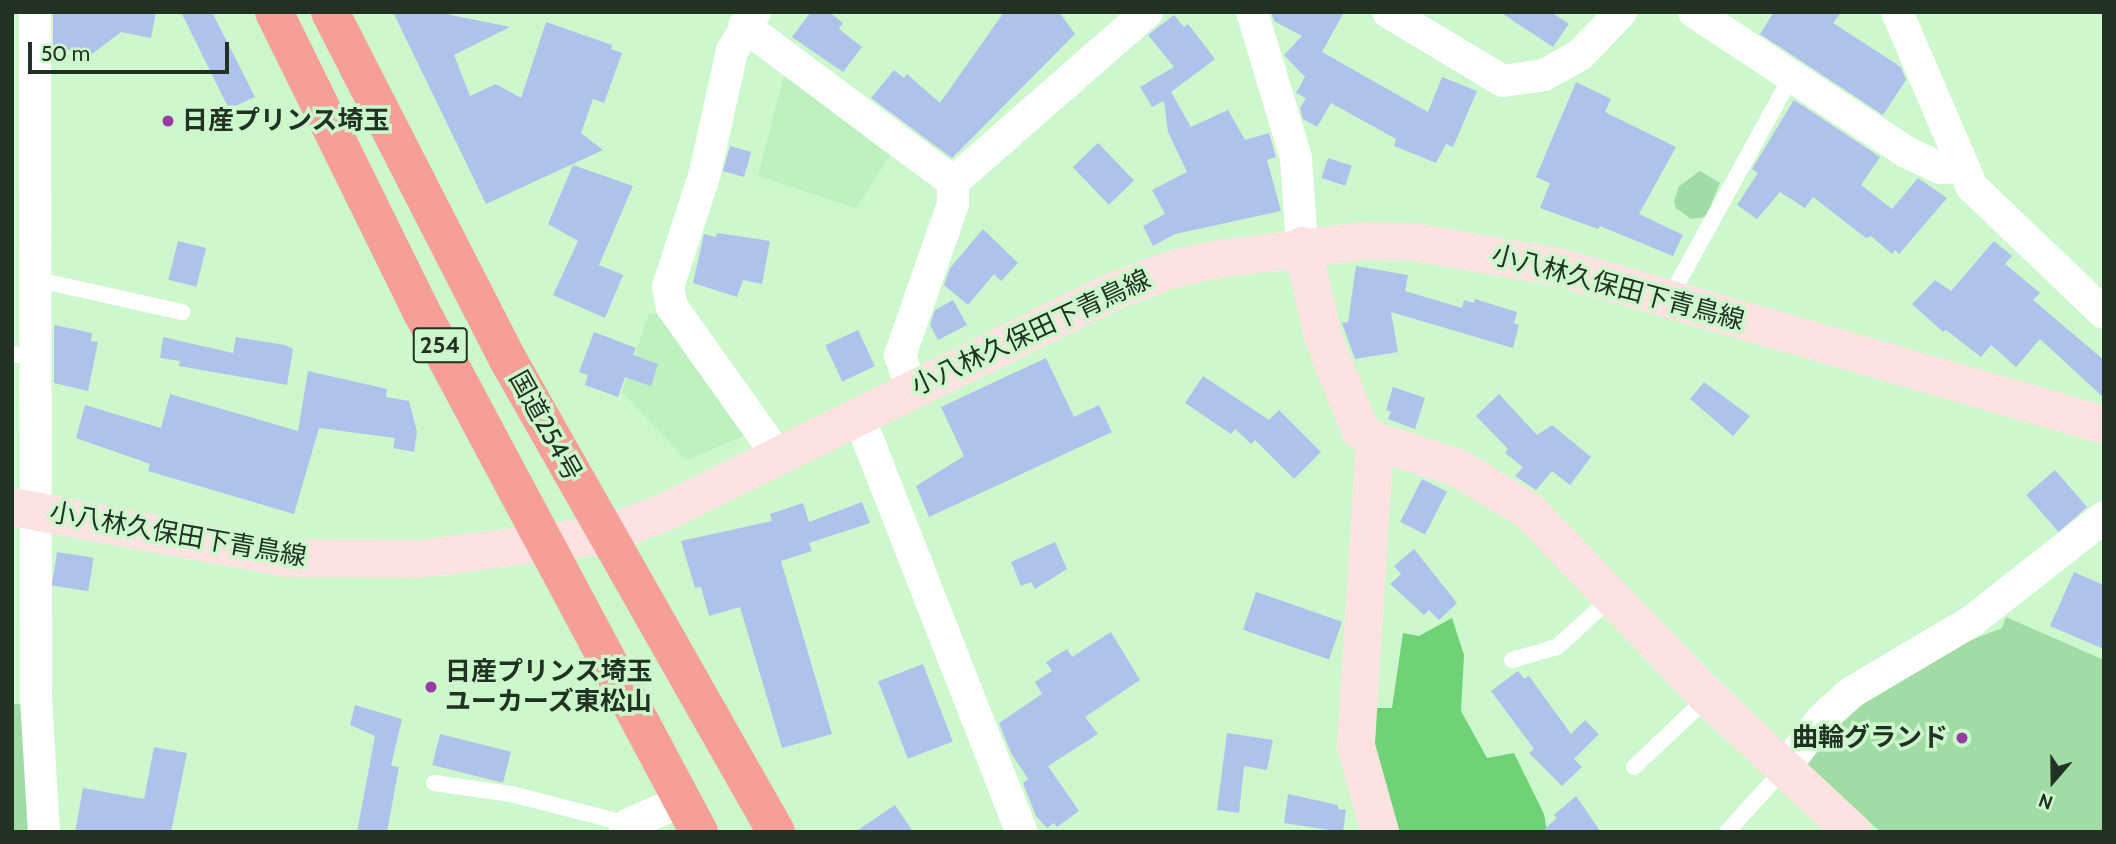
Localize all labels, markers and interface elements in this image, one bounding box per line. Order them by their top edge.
scale bar [32,28,233,72]
text: 50 m [41,41,90,66]
place label: 日産プリンス埼玉 [182,105,390,137]
marker: 日産プリンス埼玉 [160,113,176,129]
street label: 小八林久保田下青鳥線 [1488,239,1748,337]
street label: 小八林久保田下青鳥線 [907,264,1155,402]
road number: 254 [412,324,468,366]
street label: 国道254号 [502,366,588,486]
street label: 小八林久保田下青鳥線 [47,497,309,573]
place label: 日産プリンス埼玉 ユーカーズ東松山 [445,656,653,718]
marker: 日産プリンス埼玉 ユーカーズ東松山 [423,679,439,695]
place label: 曲輪グランド [1792,722,1948,754]
marker: 曲輪グランド [1954,730,1970,746]
north arrow [2018,746,2088,816]
text: N [2035,788,2056,814]

